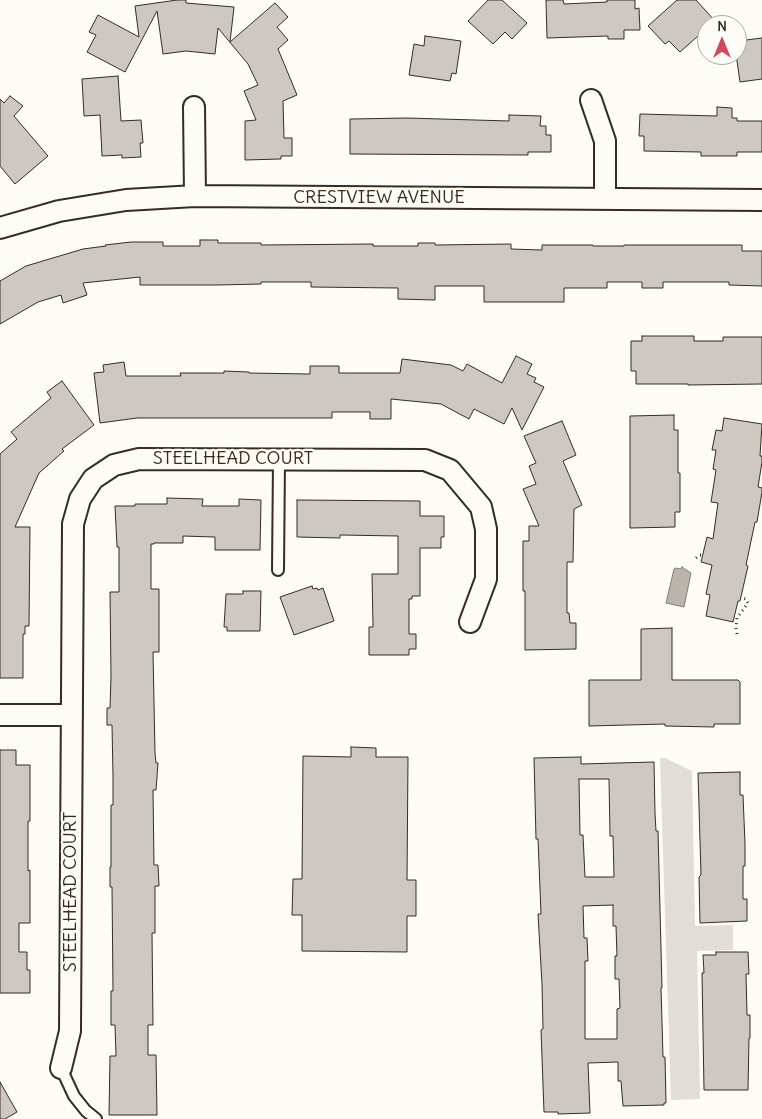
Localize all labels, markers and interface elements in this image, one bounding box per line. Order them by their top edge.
north arrow [697,15,747,65]
text: N [717,17,727,35]
street label: CRESTVIEW AVENUE [293,187,465,209]
street label: STEELHEAD COURT [153,448,313,470]
street label: STEELHEAD COURT [60,812,82,972]

